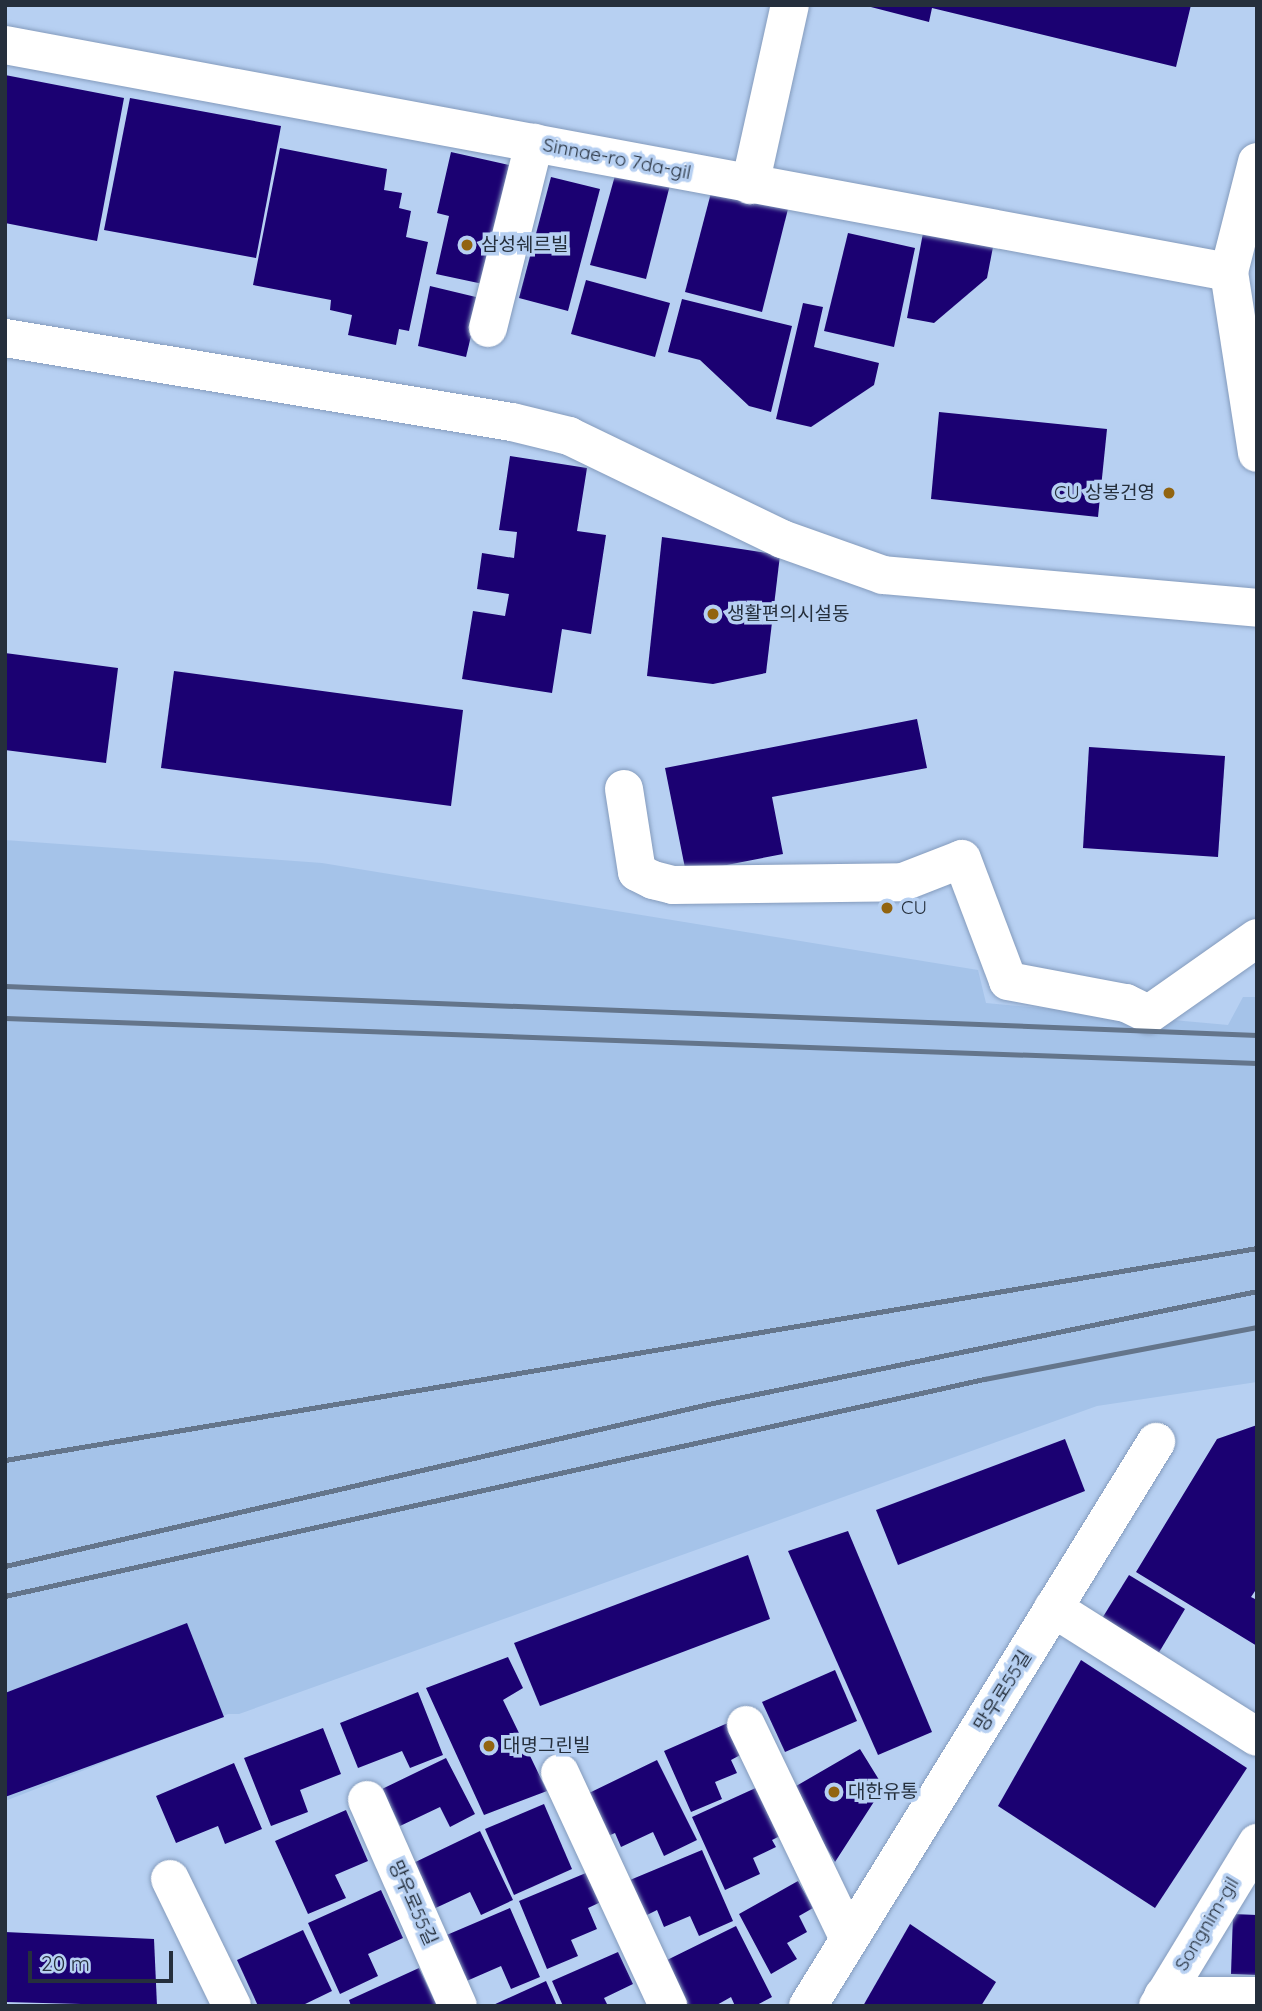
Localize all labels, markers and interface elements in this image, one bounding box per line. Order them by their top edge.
street label: Sinnae-ro 7da-gil [541,133,693,185]
place label: 삼성쉐르빌 [481,234,568,256]
marker: 삼성쉐르빌 [459,237,475,253]
place label: CU 상봉건영 [1054,482,1155,504]
marker: CU 상봉건영 [1161,485,1177,501]
place label: 생활편의시설동 [727,603,849,625]
marker: 생활편의시설동 [705,606,721,622]
place label: CU [901,897,927,919]
marker: CU [879,900,895,916]
street label: 망우로55길 [969,1647,1037,1735]
place label: 대명그린빌 [503,1735,590,1757]
marker: 대명그린빌 [481,1738,497,1754]
place label: 대한유통 [848,1781,918,1803]
marker: 대한유통 [826,1784,842,1800]
street label: 망우로55길 [384,1857,442,1949]
street label: Songnim-gil [1170,1873,1244,1975]
scale bar [32,1938,177,1982]
text: 20 m [41,1950,90,1976]

